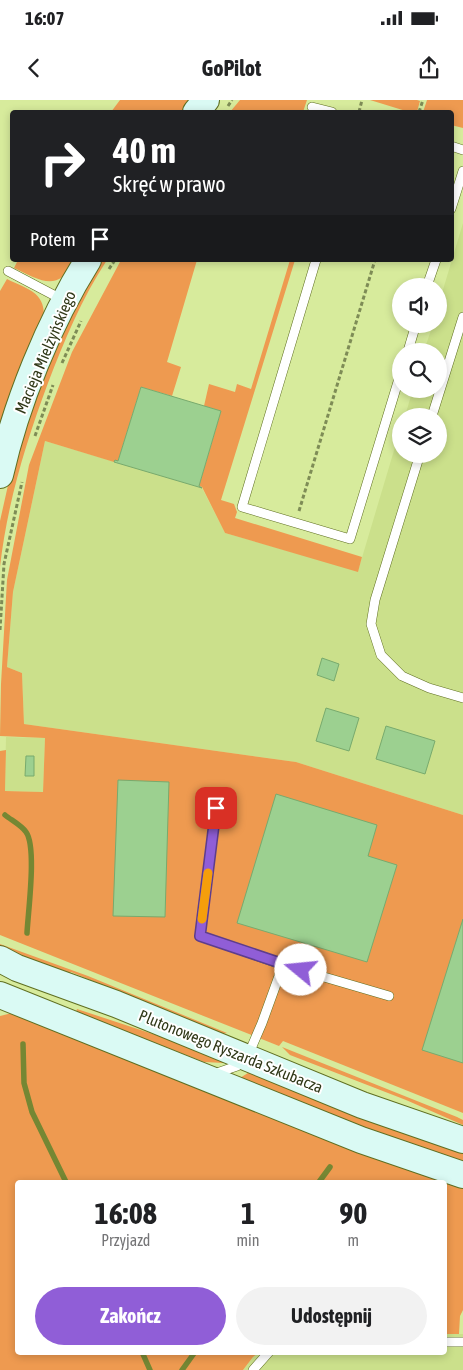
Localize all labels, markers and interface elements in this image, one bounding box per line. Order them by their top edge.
text: 16:07 [25,7,64,29]
icon: back [20,54,48,82]
icon: share [415,54,443,82]
text: GoPilot [202,55,261,81]
icon: right [30,130,95,195]
text: 40 m [113,130,176,170]
text: Skręć w prawo [113,171,226,197]
icon: arrive [86,225,114,253]
text: Potem [30,228,76,250]
map controls [392,278,447,463]
button: sound [392,278,447,333]
street label: Macieja Mielżyńskiego [11,288,80,416]
button: search [392,343,447,398]
button: layers [392,408,447,463]
pin [195,787,237,829]
icon: arrive [202,794,230,822]
position arrow [274,943,326,995]
street label: Plutonowego Ryszarda Szkubacza [136,1006,326,1097]
text: 16:08 [95,1196,157,1230]
text: 1 [241,1196,255,1230]
text: 90 [339,1196,367,1230]
text: Przyjazd [101,1231,150,1249]
text: min [237,1231,260,1249]
text: m [347,1231,359,1249]
button: Zakończ [35,1287,226,1345]
button: Udostępnij [236,1287,427,1345]

